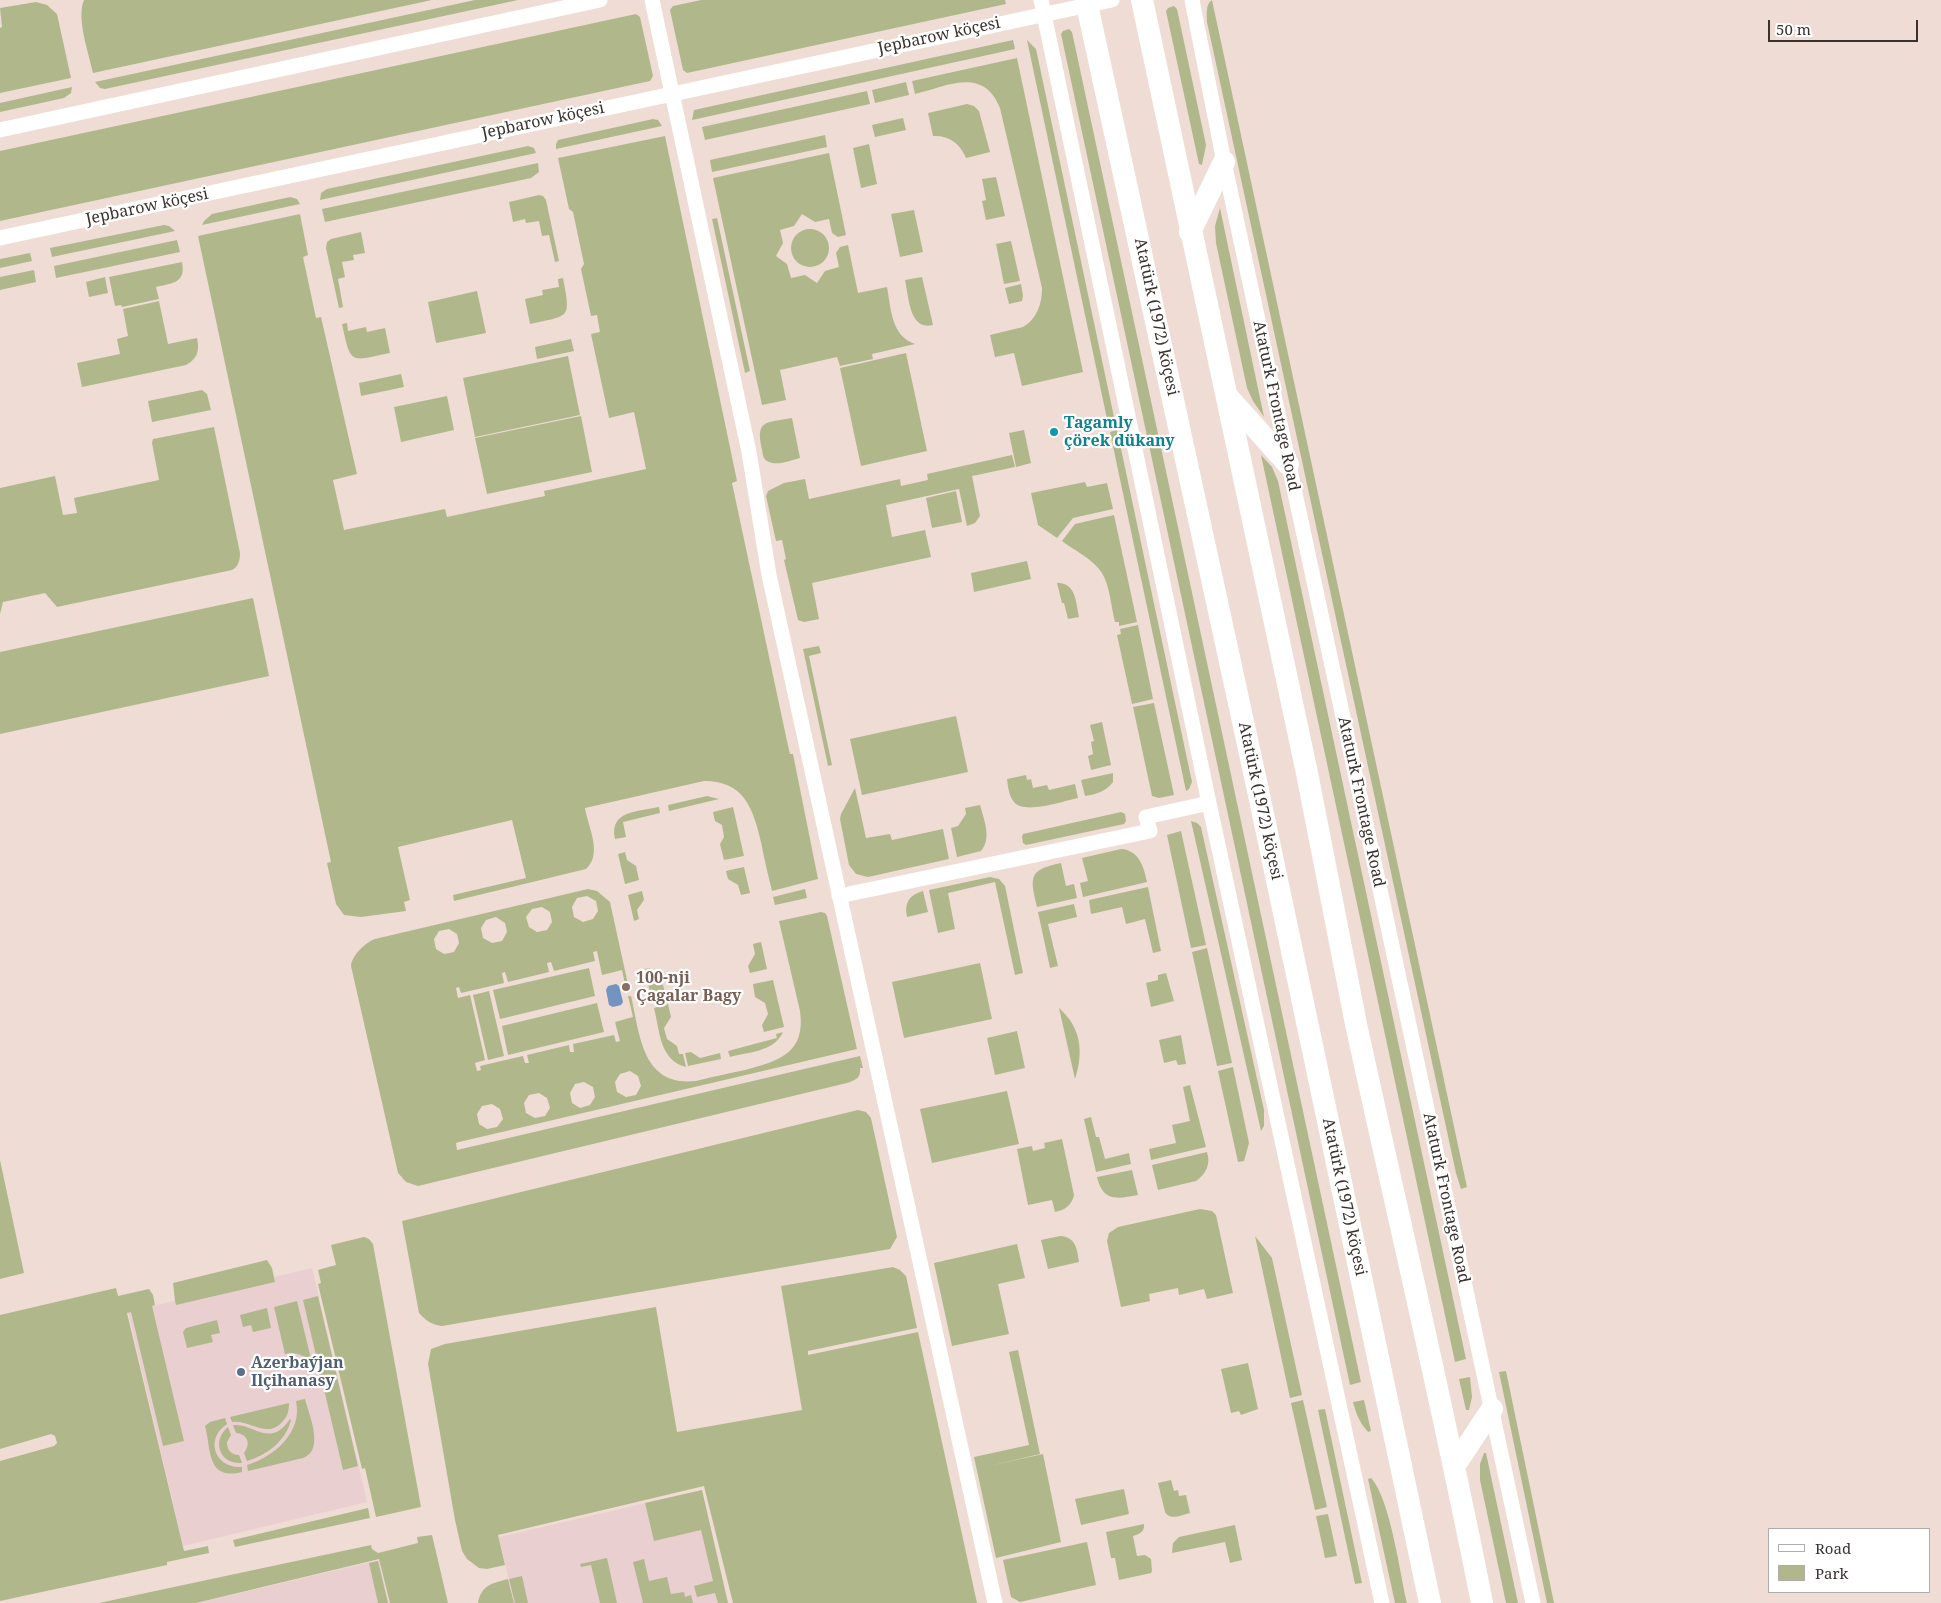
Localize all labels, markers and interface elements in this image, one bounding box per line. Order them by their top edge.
scale bar [1771,10,1921,42]
street label: Jepbarow köçesi [876,14,1002,58]
text: 50 m [1776,19,1811,39]
street label: Jepbarow köçesi [480,99,606,143]
street label: Jepbarow köçesi [84,185,210,229]
street label: Atatürk (1972) köçesi [1130,236,1182,398]
street label: Ataturk Frontage Road [1249,319,1303,493]
place label: Tagamly çörek dükany [1064,413,1175,451]
marker: Tagamly çörek dükany [1048,426,1060,438]
street label: Ataturk Frontage Road [1334,715,1388,889]
street label: Atatürk (1972) köçesi [1234,720,1286,882]
place label: 100-nji Çagalar Bagy [636,968,741,1006]
marker: 100-nji Çagalar Bagy [620,981,632,993]
street label: Ataturk Frontage Road [1419,1111,1473,1285]
street label: Atatürk (1972) köçesi [1318,1116,1370,1278]
place label: Azerbaýjan Ilçihanasy [251,1353,344,1391]
marker: Azerbaýjan Ilçihanasy [235,1366,247,1378]
legend [1768,1528,1931,1593]
text: Road [1815,1538,1851,1558]
text: Park [1815,1563,1848,1583]

